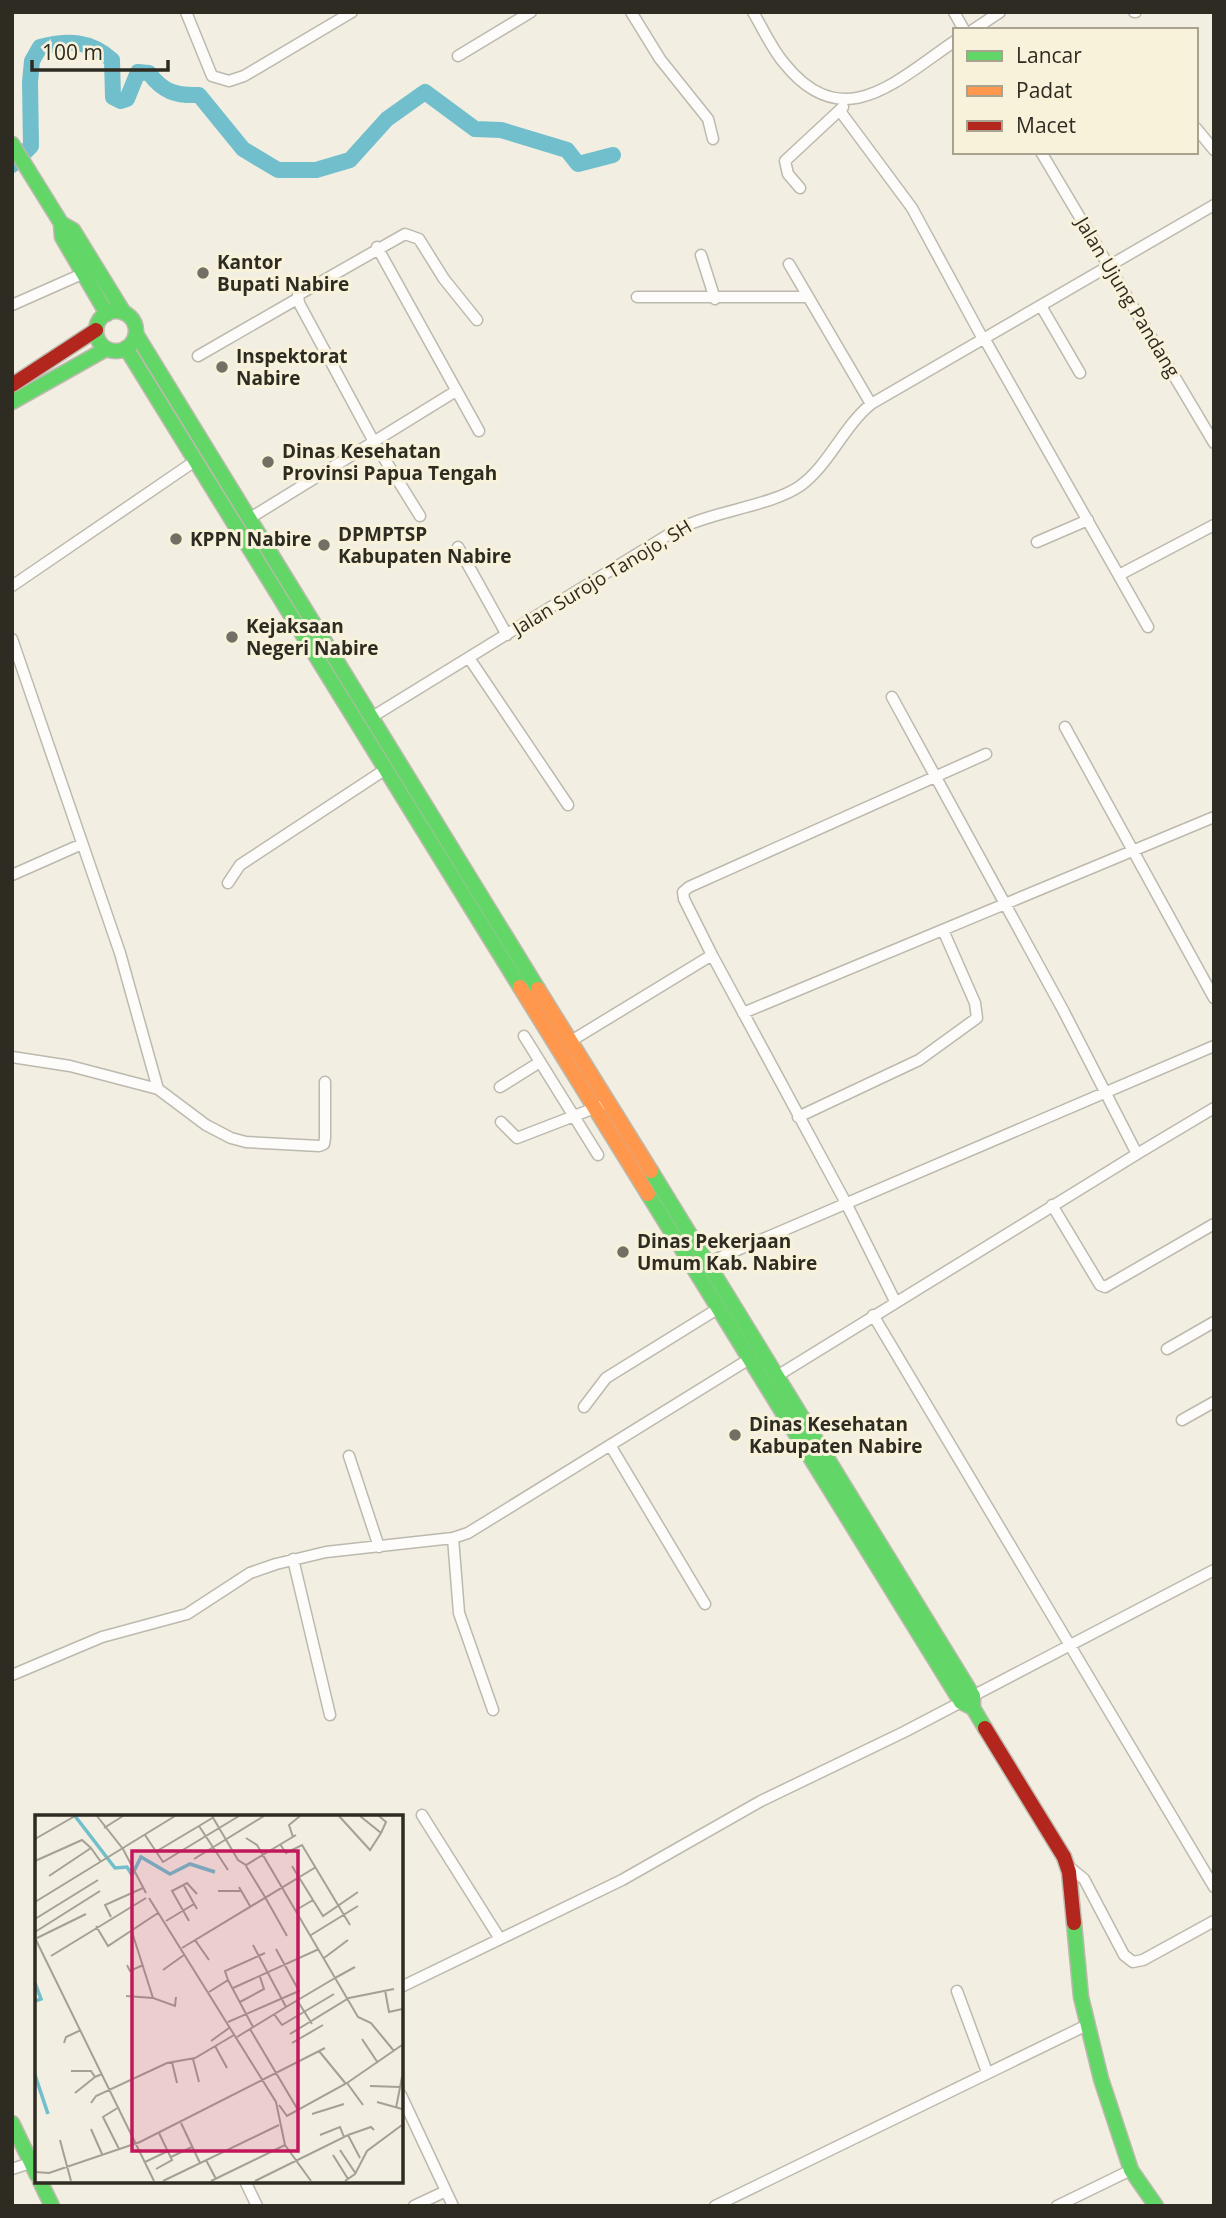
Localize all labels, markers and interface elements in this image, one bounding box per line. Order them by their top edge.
scale bar [32,28,168,72]
legend [953,28,1198,154]
text: 100 m [42,38,103,66]
text: Lancar [1016,41,1082,69]
text: Padat [1016,76,1072,104]
text: Macet [1016,111,1076,139]
street label: Jalan Ujung Pandang [1069,210,1186,382]
place label: Kantor Bupati Nabire [217,249,349,297]
marker: Kantor Bupati Nabire [195,265,211,281]
place label: Inspektorat Nabire [236,343,348,391]
marker: Inspektorat Nabire [214,359,230,375]
place label: Dinas Kesehatan Provinsi Papua Tengah [282,438,497,486]
marker: Dinas Kesehatan Provinsi Papua Tengah [260,454,276,470]
street label: Jalan Surojo Tanojo, SH [506,513,696,642]
place label: DPMPTSP Kabupaten Nabire [338,521,512,569]
place label: KPPN Nabire [190,526,311,552]
marker: KPPN Nabire [168,531,184,547]
marker: DPMPTSP Kabupaten Nabire [316,537,332,553]
place label: Kejaksaan Negeri Nabire [246,613,379,661]
marker: Kejaksaan Negeri Nabire [224,629,240,645]
place label: Dinas Pekerjaan Umum Kab. Nabire [637,1228,817,1276]
marker: Dinas Pekerjaan Umum Kab. Nabire [615,1244,631,1260]
place label: Dinas Kesehatan Kabupaten Nabire [749,1411,923,1459]
marker: Dinas Kesehatan Kabupaten Nabire [727,1427,743,1443]
inset map [35,1815,402,2183]

